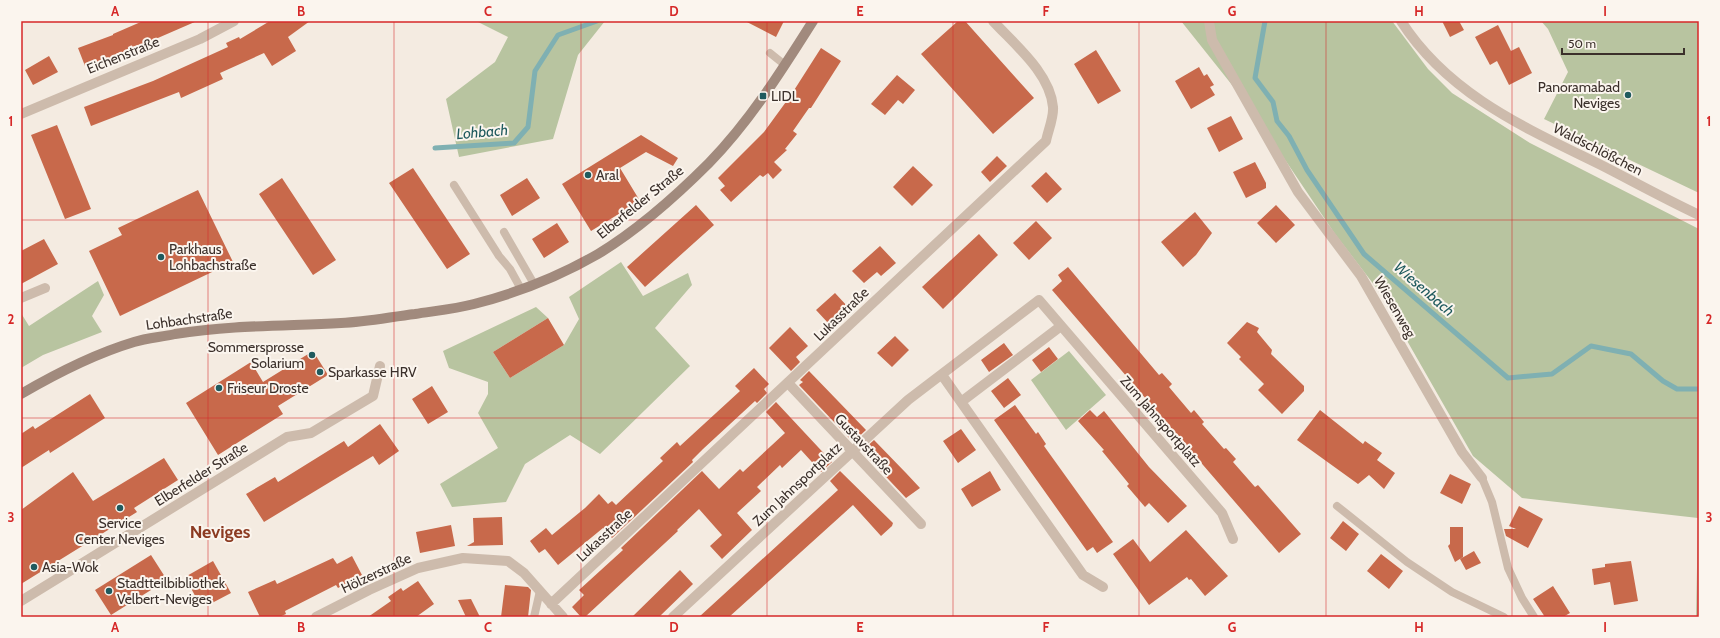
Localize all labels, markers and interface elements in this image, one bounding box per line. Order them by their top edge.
text: A [111,3,120,19]
text: B [297,3,305,19]
text: C [484,3,492,19]
text: D [669,3,679,19]
text: E [856,3,864,19]
text: F [1043,3,1050,19]
text: G [1228,3,1237,19]
text: H [1414,3,1424,19]
text: I [1603,3,1607,19]
scale bar [1562,30,1684,56]
street label: Eichenstraße [84,32,162,78]
text: 50 m [1568,36,1596,51]
place label: Panoramabad Neviges [1538,78,1620,112]
place label: LIDL [771,87,799,105]
marker: Panoramabad Neviges [1623,90,1633,100]
marker: LIDL [758,91,768,101]
text: 1 [9,113,13,129]
text: 1 [1707,113,1711,129]
street label: Waldschlößchen [1550,119,1646,179]
water label: Lohbach [455,121,509,143]
street label: Elberfelder Straße [593,161,687,243]
place label: Aral [596,166,620,184]
marker: Aral [583,170,593,180]
place label: Parkhaus Lohbachstraße [169,240,256,274]
marker: Parkhaus Lohbachstraße [156,252,166,262]
water label: Wiesenbach [1390,258,1458,320]
street label: Wiesenweg [1370,273,1420,342]
street label: Lukasstraße [810,283,872,345]
street label: Lohbachstraße [145,304,233,334]
text: 2 [8,311,15,327]
text: 2 [1706,311,1713,327]
place label: Sommersprosse Solarium [208,338,304,372]
marker: Sommersprosse Solarium [307,350,317,360]
place label: Sparkasse HRV [328,363,417,381]
marker: Sparkasse HRV [315,367,325,377]
street label: Zum Jahnsportplatz [1116,372,1206,471]
place label: Friseur Droste [227,379,309,397]
marker: Friseur Droste [214,383,224,393]
street label: Gustavstraße [831,410,897,478]
street label: Elberfelder Straße [151,438,251,510]
street label: Zum Jahnsportplatz [749,438,845,530]
marker: Service Center Neviges [115,503,125,513]
street label: Lukasstraße [572,505,636,565]
text: 3 [7,509,15,525]
text: 3 [1705,509,1713,525]
place label: Service Center Neviges [75,514,165,548]
district label: Neviges [190,521,251,543]
street label: Hölzerstraße [338,549,414,597]
place label: Asia-Wok [42,558,99,576]
marker: Asia-Wok [29,562,39,572]
place label: Stadtteilbibliothek Velbert-Neviges [117,574,226,608]
marker: Stadtteilbibliothek Velbert-Neviges [104,586,114,596]
text: A [111,619,120,635]
text: B [297,619,305,635]
text: C [484,619,492,635]
text: D [669,619,679,635]
text: E [856,619,864,635]
text: F [1043,619,1050,635]
text: G [1228,619,1237,635]
text: H [1414,619,1424,635]
text: I [1603,619,1607,635]

